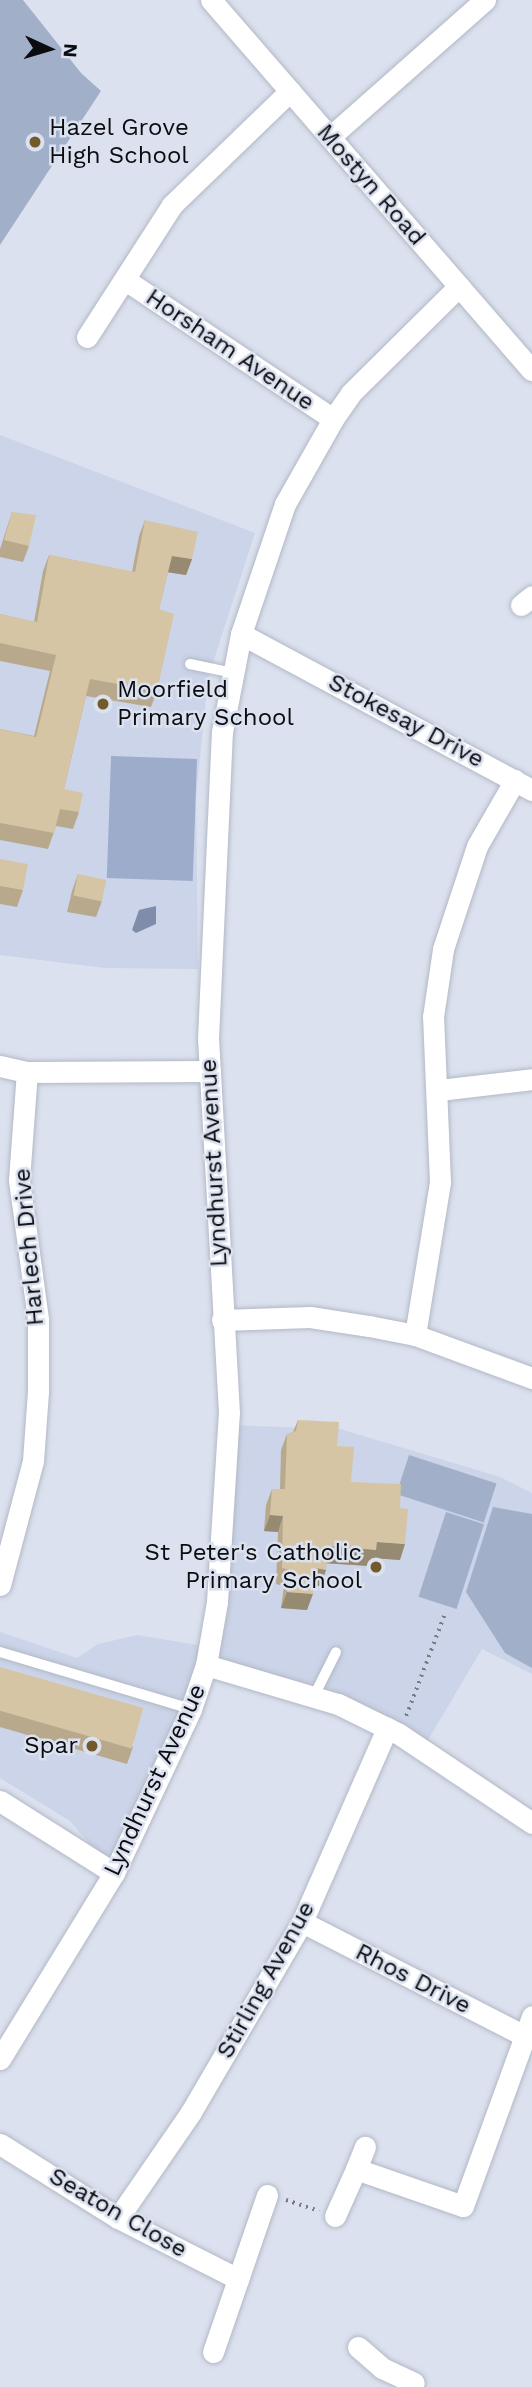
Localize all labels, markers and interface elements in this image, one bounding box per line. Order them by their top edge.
north arrow [14,14,84,84]
text: N [58,43,82,58]
place label: Hazel Grove High School [49,114,190,170]
street label: Mostyn Road [310,118,432,252]
marker: Hazel Grove High School [27,134,43,150]
street label: Horsham Avenue [140,283,320,417]
street label: Stokesay Drive [323,668,489,774]
place label: Moorfield Primary School [117,676,294,732]
marker: Moorfield Primary School [95,696,111,712]
street label: Lyndhurst Avenue [194,1058,234,1268]
street label: Harlech Drive [8,1167,50,1327]
place label: St Peter's Catholic Primary School [145,1539,362,1595]
marker: St Peter's Catholic Primary School [368,1559,384,1575]
street label: Lyndhurst Avenue [98,1679,212,1881]
place label: Spar [24,1732,78,1760]
marker: Spar [84,1738,100,1754]
street label: Stirling Avenue [211,1896,321,2064]
street label: Rhos Drive [351,1938,475,2020]
street label: Seaton Close [44,2162,192,2264]

